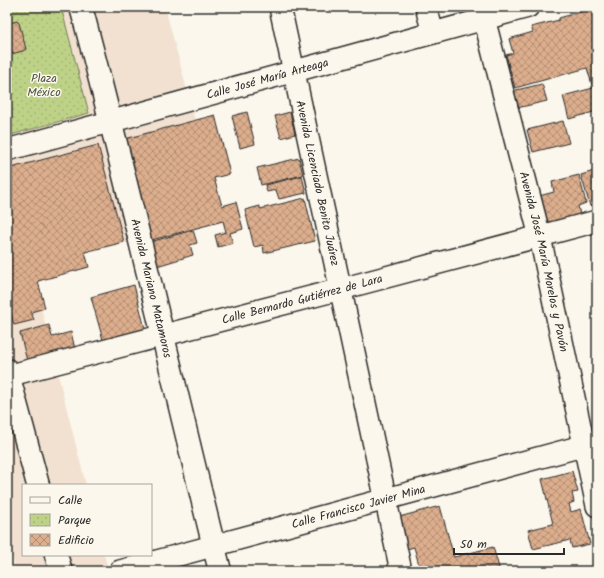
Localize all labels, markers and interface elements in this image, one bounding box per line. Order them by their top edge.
street label: Calle José María Arteaga [204,53,331,104]
park label: Plaza México [27,69,61,102]
street label: Avenida Licenciado Benito Juárez [291,98,345,268]
street label: Avenida José María Morelos y Pavón [514,170,574,354]
street label: Avenida Mariano Matamoros [126,217,177,360]
street label: Calle Bernardo Gutiérrez de Lara [220,269,385,329]
street label: Calle Francisco Javier Mina [289,479,428,534]
legend [22,484,152,556]
text: Calle [58,491,83,510]
text: Parque [58,511,92,530]
scale bar [454,530,564,556]
text: Edificio [58,531,94,550]
text: 50 m [460,535,487,554]

